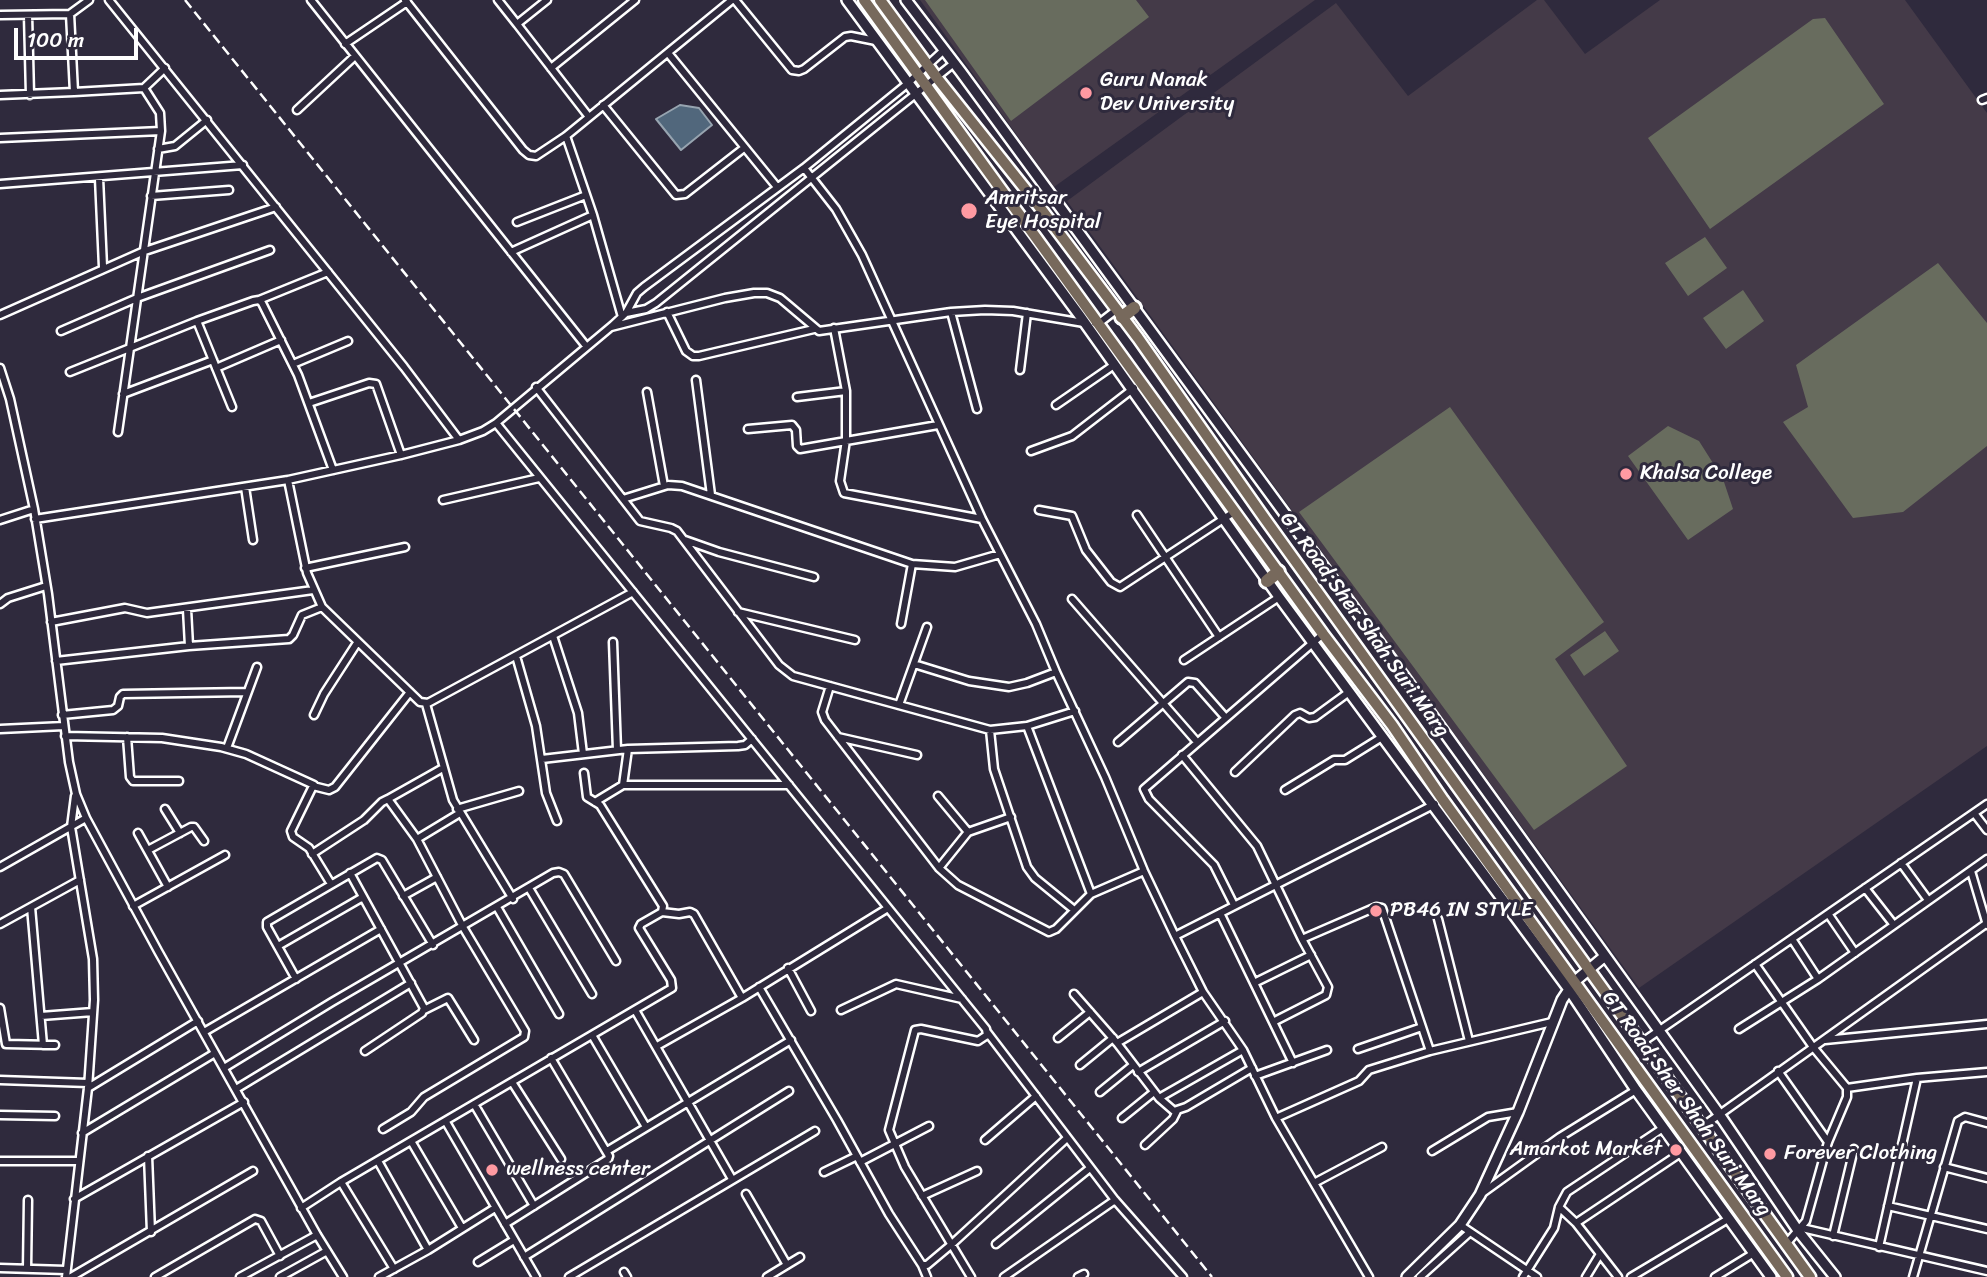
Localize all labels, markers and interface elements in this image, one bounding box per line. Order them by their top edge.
scale bar [18,14,142,58]
text: 100 m [27,21,84,59]
place label: Guru Nanak Dev University [1100,68,1234,118]
marker: Guru Nanak Dev University [1078,85,1094,101]
place label: Amritsar Eye Hospital [985,186,1101,236]
marker: Amritsar Eye Hospital [959,201,979,221]
place label: Khalsa College [1640,461,1772,487]
marker: Khalsa College [1618,466,1634,482]
street label: GT Road;Sher Shah Suri Marg [1274,508,1454,742]
place label: PB46 IN STYLE [1390,898,1532,924]
marker: PB46 IN STYLE [1368,903,1384,919]
street label: GT Road;Sher Shah Suri Marg [1596,987,1776,1221]
place label: Amarkot Market [1510,1137,1662,1163]
place label: Forever Clothing [1784,1141,1937,1167]
marker: Amarkot Market [1668,1142,1684,1158]
marker: Forever Clothing [1762,1146,1778,1162]
place label: wellness center [506,1157,650,1183]
marker: wellness center [484,1162,500,1178]

